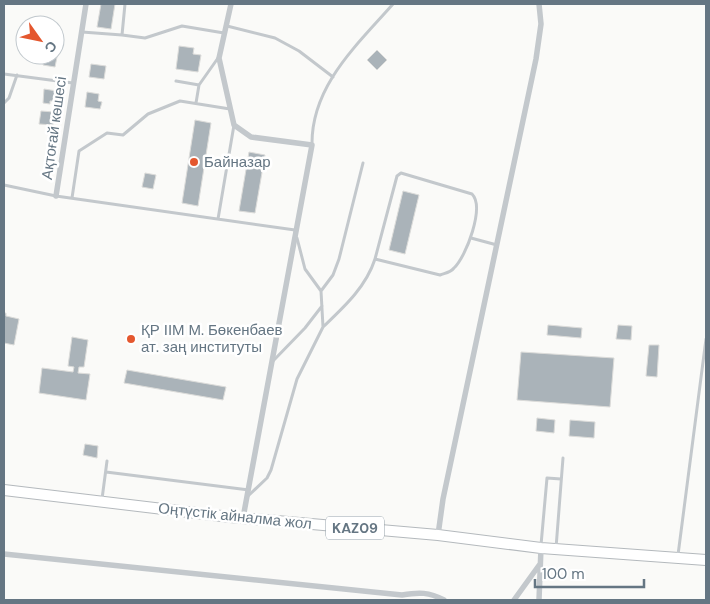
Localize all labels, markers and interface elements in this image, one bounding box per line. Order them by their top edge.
north arrow [15,15,65,65]
text: С [41,38,61,56]
street label: Ақтоғай көшесі [37,75,71,181]
place label: Байназар [204,152,271,172]
marker: Байназар [188,156,200,168]
place label: ҚР ІІМ М. Бөкенбаев ат. заң институты [141,320,282,357]
marker: ҚР ІІМ М. Бөкенбаев ат. заң институты [125,333,137,345]
street label: Оңтүстік айналма жол [157,498,313,534]
road number: KAZ09 [326,516,384,540]
scale bar [535,556,644,588]
text: 100 m [542,564,585,584]

